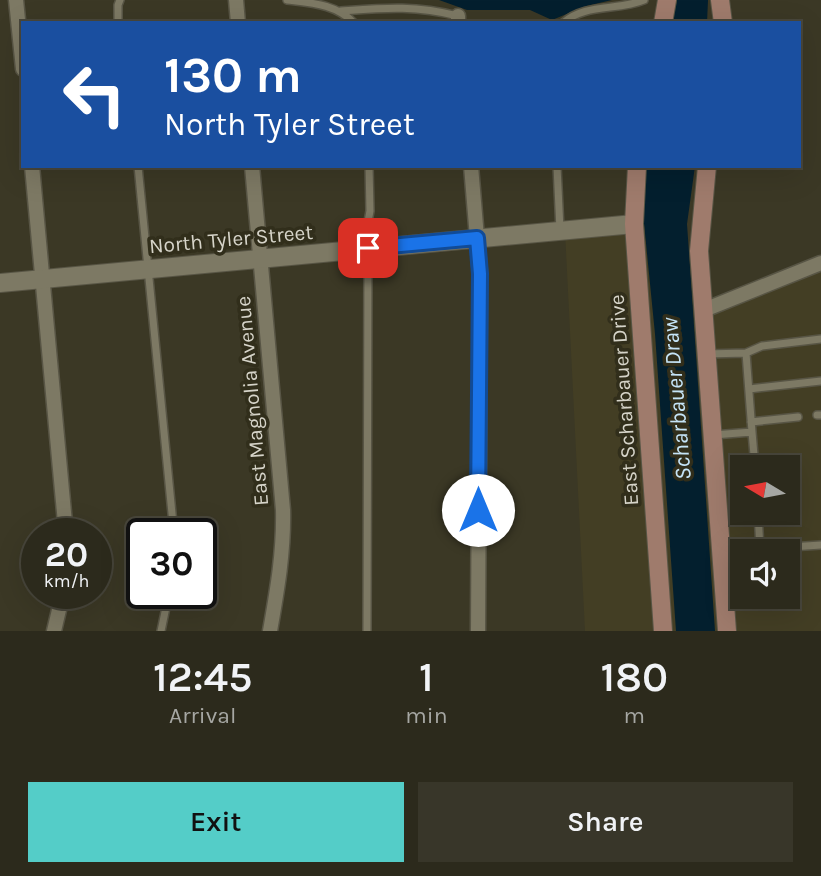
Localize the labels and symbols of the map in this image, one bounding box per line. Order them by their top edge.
pin [338,218,398,278]
street label: North Tyler Street [148,220,314,258]
street label: East Scharbauer Drive [605,294,643,506]
street label: East Magnolia Avenue [231,295,273,507]
water label: Scharbauer Draw [656,316,697,481]
north arrow [730,455,800,525]
position arrow [441,473,515,547]
speed limit sign: 30 [126,518,217,609]

